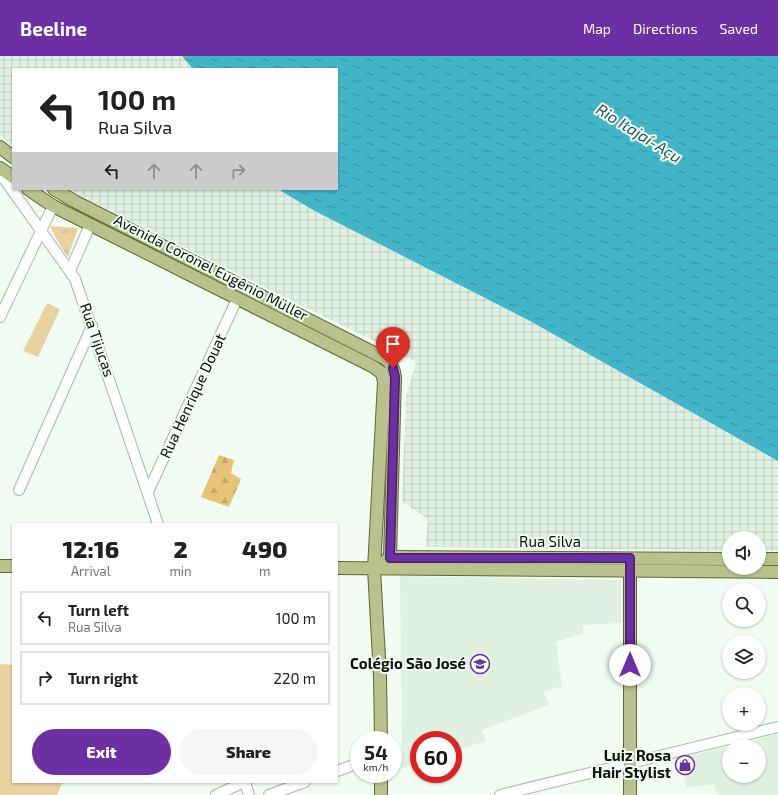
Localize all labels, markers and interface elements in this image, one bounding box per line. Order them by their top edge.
text: Beeline [20,17,87,40]
text: Map [583,20,611,37]
text: Directions [633,20,698,37]
text: Saved [720,20,758,37]
text: 100 m [98,82,176,116]
icon: left [32,84,84,136]
water label: Rio Itajaí-Açu [593,99,685,167]
text: Rua Silva [98,116,172,138]
icon: left [101,160,123,182]
icon: ahead [143,160,165,182]
icon: ahead [185,160,207,182]
icon: right [227,160,249,182]
street label: Avenida Coronel Eugênio Müller [111,210,312,324]
street label: Rua Tijucas [76,300,119,379]
pin [376,327,410,368]
street label: Rua Henrique Douat [155,330,229,461]
icon: arrive [382,333,404,355]
map controls [722,531,766,783]
button: sound [722,531,766,575]
street label: Rua Silva [519,532,581,550]
text: 12:16 [62,534,119,563]
text: 2 [173,534,188,563]
text: 490 [242,534,288,563]
text: Arrival [71,563,111,579]
text: min [169,563,192,579]
text: m [259,563,271,579]
button: search [722,583,766,627]
text: Turn left [68,601,129,619]
icon: left [34,607,56,629]
text: 100 m [275,609,316,627]
text: Rua Silva [68,619,122,635]
button: layers [722,635,766,679]
position arrow [609,644,651,686]
school or university icon: Colégio São José [469,653,491,675]
place label: Colégio São José [350,654,466,672]
icon: right [34,667,56,689]
text: Turn right [68,669,138,687]
text: 220 m [274,669,316,687]
button: + [722,687,766,731]
button: Exit [32,729,171,775]
button: Share [179,729,318,775]
speed limit sign: 60 [410,731,462,783]
button: − [722,739,766,783]
text: 54 [364,740,388,764]
place label: Luiz Rosa Hair Stylist [592,746,671,782]
shop icon: Luiz Rosa Hair Stylist [674,754,696,776]
text: km/h [364,761,388,773]

